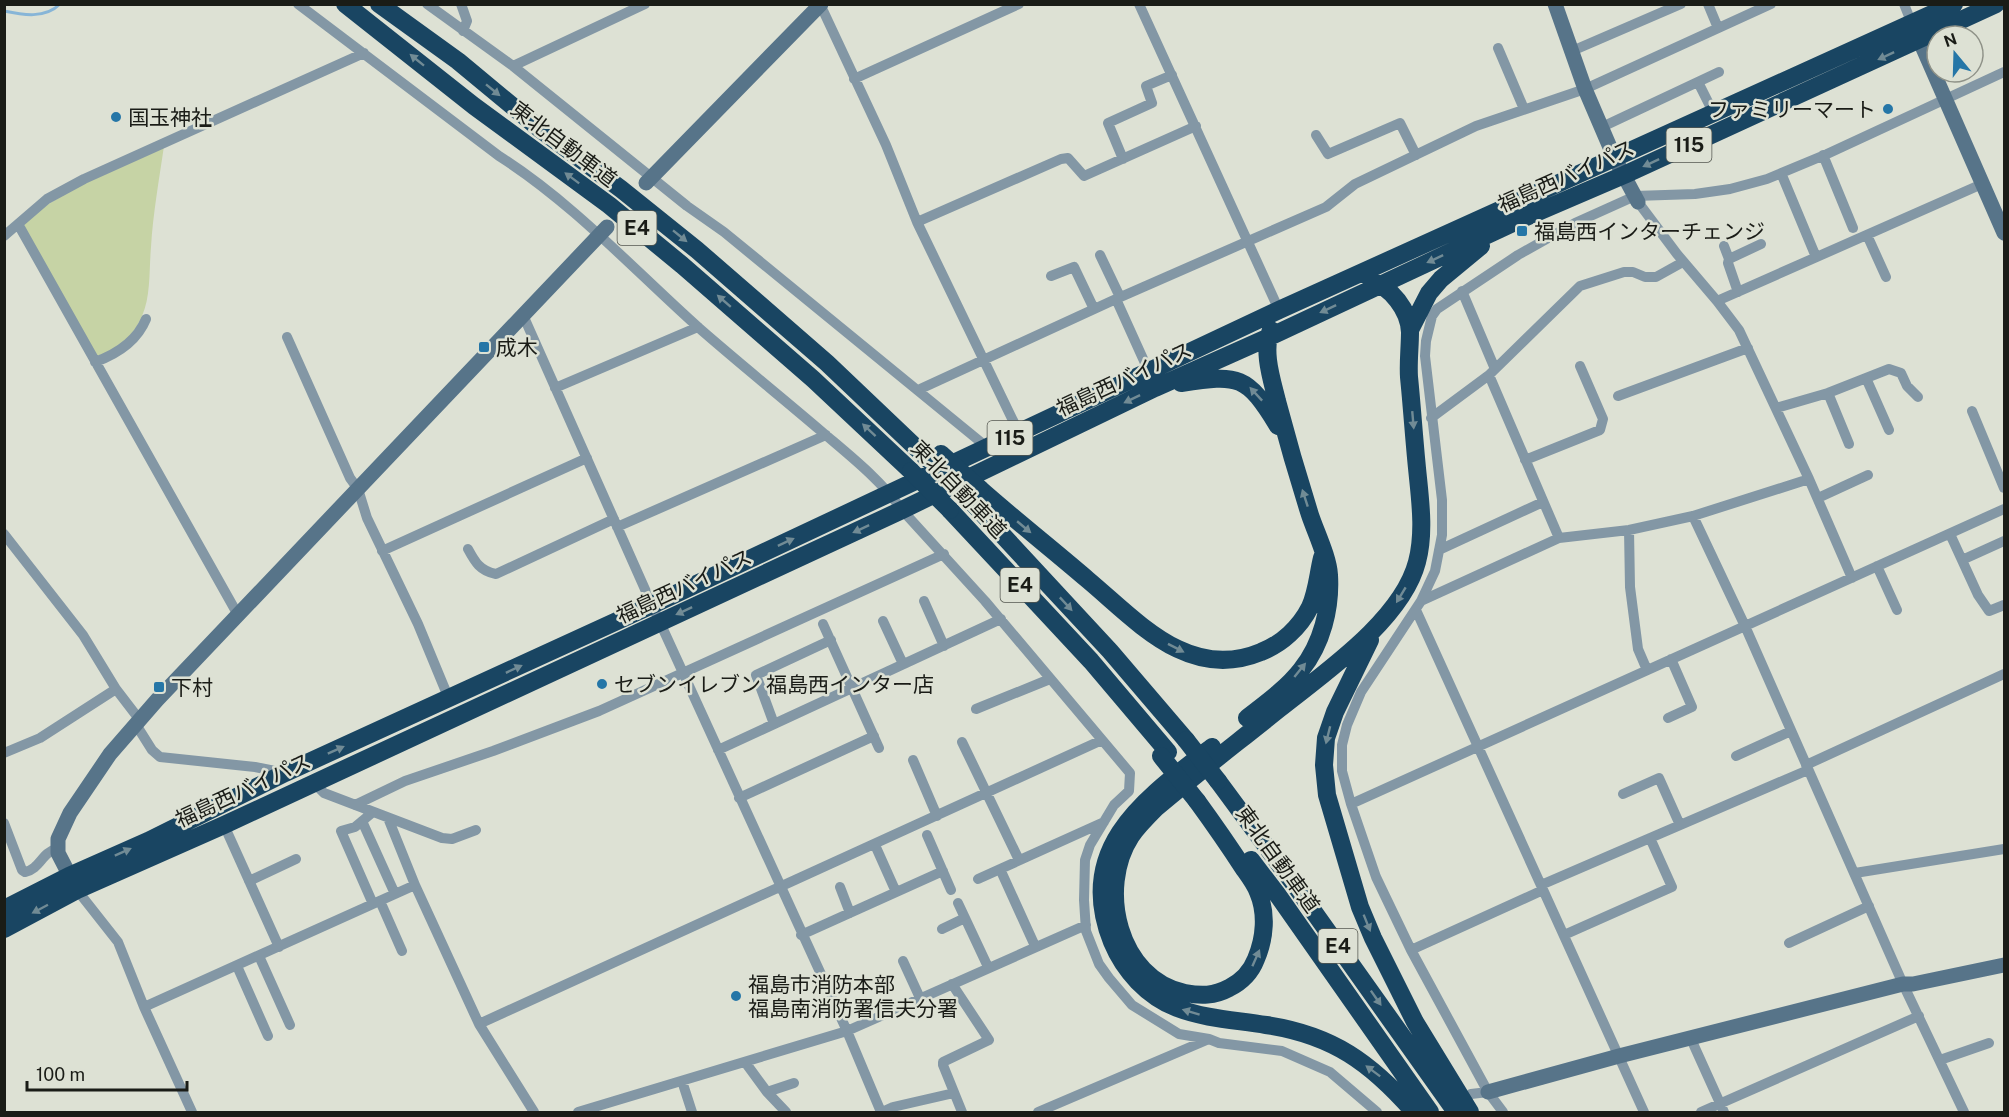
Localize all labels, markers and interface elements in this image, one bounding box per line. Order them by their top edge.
north arrow [1925,24,1985,84]
text: N [1941,29,1959,51]
one-way arrow [1877,51,1894,60]
one-way arrow [410,54,425,67]
one-way arrow [485,83,500,96]
street label: 東北自動車道 [506,96,622,192]
place label: ファミリーマート [1708,97,1876,122]
marker: ファミリーマート [1881,102,1895,116]
place label: 国玉神社 [128,105,212,130]
marker: 国玉神社 [109,110,123,124]
road number: 115 [1666,128,1712,162]
street label: 福島西バイパス [1494,135,1638,217]
one-way arrow [1643,158,1660,167]
one-way arrow [565,172,580,184]
road number: E4 [618,211,656,245]
place label: 福島西インターチェンジ [1534,219,1765,244]
marker: 福島西インターチェンジ [1515,224,1529,238]
one-way arrow [672,229,687,241]
one-way arrow [1426,255,1443,264]
one-way arrow [716,294,732,307]
one-way arrow [1320,305,1337,314]
place label: 成木 [496,335,538,360]
street label: 福島西バイパス [1052,337,1196,421]
marker: 成木 [477,340,491,354]
one-way arrow [1250,387,1263,402]
one-way arrow [1123,394,1140,403]
one-way arrow [1408,410,1418,429]
road number: 115 [988,421,1032,455]
one-way arrow [863,424,877,438]
street label: 東北自動車道 [906,435,1012,543]
one-way arrow [1300,489,1309,507]
one-way arrow [1016,520,1031,533]
one-way arrow [853,524,870,533]
one-way arrow [777,538,794,547]
street label: 福島西バイパス [612,544,756,628]
road number: E4 [1000,568,1040,602]
one-way arrow [1395,587,1406,603]
one-way arrow [1059,596,1073,611]
one-way arrow [676,606,693,615]
one-way arrow [1168,643,1185,652]
one-way arrow [1293,663,1306,678]
one-way arrow [505,665,522,674]
place label: セブンイレブン 福島西インター店 [614,672,934,697]
place label: 下村 [171,675,213,700]
marker: セブンイレブン 福島西インター店 [595,677,609,691]
marker: 下村 [152,680,166,694]
one-way arrow [1322,726,1332,744]
one-way arrow [328,745,346,755]
street label: 福島西バイパス [171,748,315,832]
street label: 東北自動車道 [1231,801,1325,917]
one-way arrow [114,847,132,857]
one-way arrow [32,904,49,914]
one-way arrow [1362,915,1372,933]
road number: E4 [1318,929,1358,963]
one-way arrow [1251,949,1261,967]
place label: 福島市消防本部 福島南消防署信夫分署 [748,972,958,1021]
marker: 福島市消防本部 福島南消防署信夫分署 [729,989,743,1003]
one-way arrow [1370,990,1382,1006]
one-way arrow [1182,1007,1200,1016]
scale bar [27,1054,188,1092]
text: 100 m [36,1064,85,1085]
one-way arrow [1366,1065,1382,1077]

